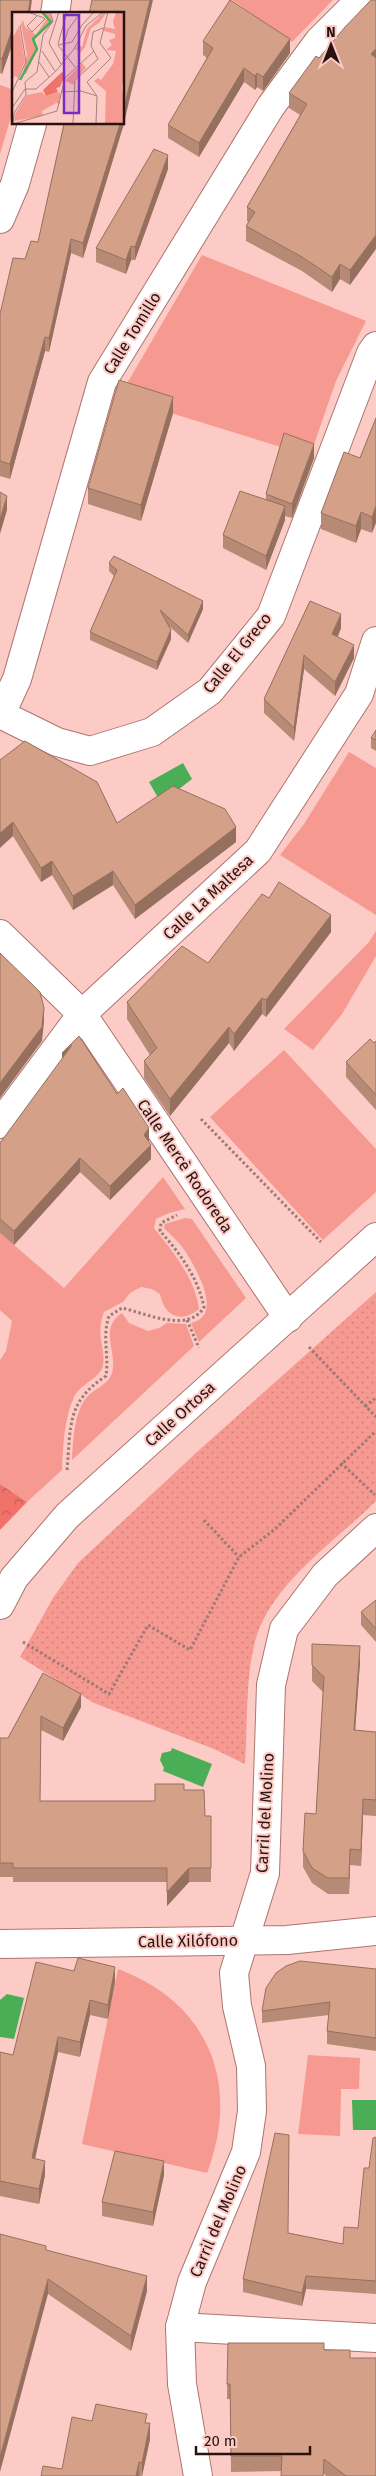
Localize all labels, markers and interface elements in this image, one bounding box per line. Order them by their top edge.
inset map [12,12,125,125]
north arrow [306,20,356,70]
text: N [326,24,336,41]
street label: Calle Tomillo [99,288,165,378]
street label: Calle El Greco [199,609,275,697]
street label: Calle La Maltesa [159,850,257,944]
street label: Calle Mercè Rodoreda [133,1096,237,1236]
street label: Calle Ortosa [141,1378,219,1450]
street label: Carril del Molino [252,1752,278,1874]
street label: Calle Xilófono [138,1931,238,1951]
street label: Carril del Molino [186,2162,250,2280]
scale bar [196,2424,310,2456]
text: 20 m [204,2432,237,2450]

